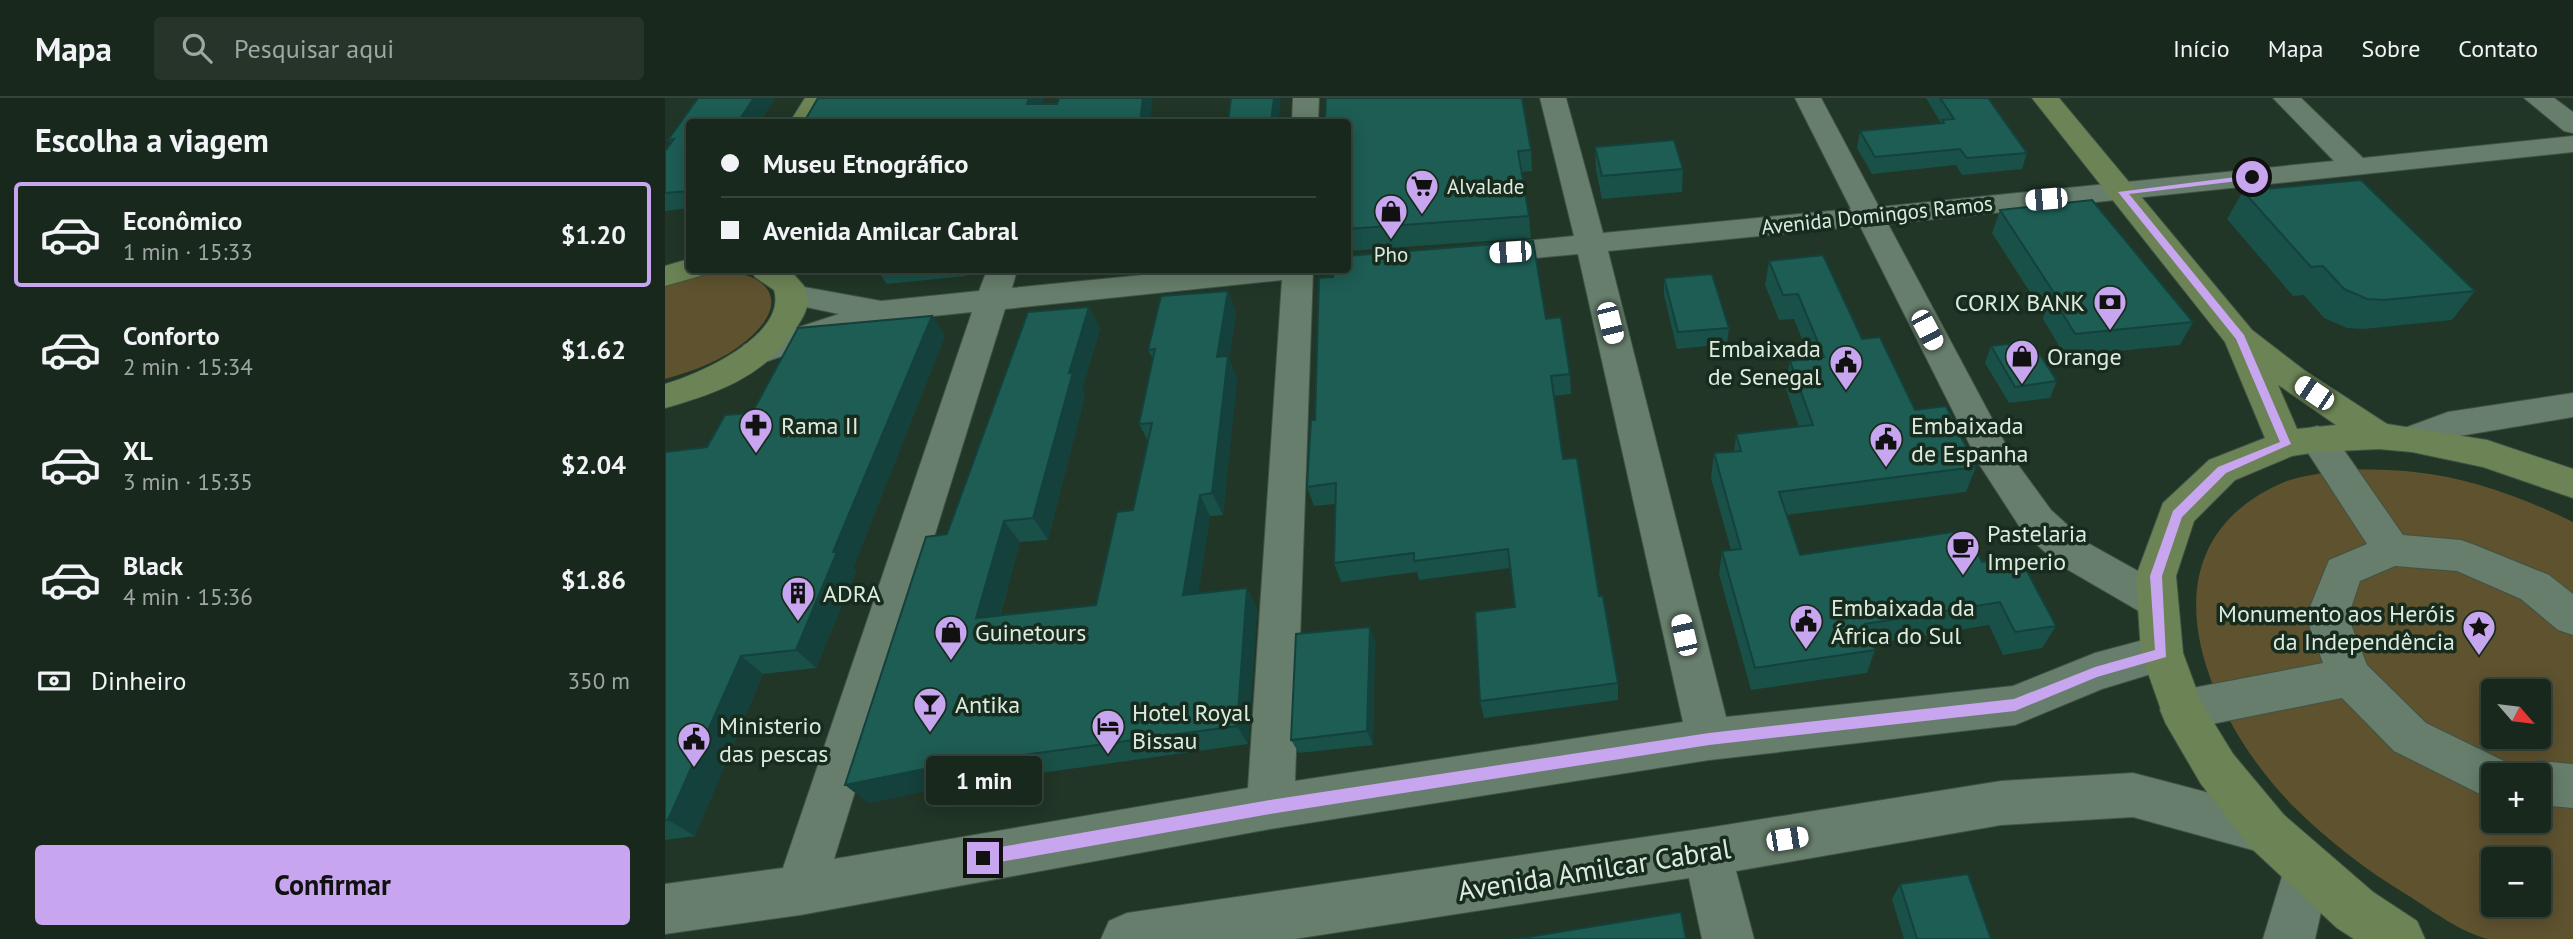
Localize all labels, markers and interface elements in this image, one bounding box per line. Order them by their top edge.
search box [154,17,644,80]
text: Mapa [35,27,112,70]
icon: search [178,29,216,67]
text: Pesquisar aqui [234,32,394,65]
text: Início [2173,33,2230,64]
text: Mapa [2268,33,2323,64]
text: Sobre [2361,33,2420,64]
text: Contato [2458,33,2538,64]
text: Escolha a viagem [35,119,269,161]
text: Museu Etnográfico [763,147,968,180]
route start [2236,161,2268,193]
supermarket icon: Alvalade [1403,167,1441,216]
place label: Alvalade [1447,173,1524,200]
car [2025,187,2068,211]
street label: Avenida Domingos Ramos [1760,189,1994,241]
shop icon: Pho [1372,192,1410,241]
icon: car [39,203,102,266]
text: Econômico [123,204,242,237]
text: Avenida Amilcar Cabral [763,214,1018,247]
text: $1.20 [561,218,626,251]
text: 1 min · 15:33 [123,237,253,266]
car [1489,240,1532,264]
place label: Pho [1374,241,1408,268]
bank icon: CORIX BANK [2091,283,2129,332]
place label: CORIX BANK [1955,287,2085,318]
car [1595,300,1626,346]
car [1908,307,1947,353]
icon: car [39,318,102,381]
text: Conforto [123,319,220,352]
text: $1.62 [561,333,626,366]
place label: Embaixada de Senegal [1708,333,1821,392]
shop icon: Orange [2003,337,2041,386]
place label: Orange [2047,341,2122,372]
public building icon: Embaixada de Senegal [1827,343,1865,392]
text: 2 min · 15:34 [123,352,253,381]
car [2291,373,2338,413]
pharmacy icon: Rama II [737,406,775,455]
place label: Rama II [781,410,859,441]
place label: Embaixada de Espanha [1911,410,2029,469]
public building icon: Embaixada de Espanha [1867,420,1905,469]
icon: car [39,433,102,496]
text: XL [123,434,153,467]
text: $2.04 [561,448,626,481]
text: 3 min · 15:35 [123,467,253,496]
place label: Pastelaria Imperio [1987,518,2087,577]
cafe icon: Pastelaria Imperio [1944,528,1982,577]
icon: car [39,548,102,611]
text: Black [123,549,183,582]
text: $1.86 [561,563,626,596]
building icon: ADRA [779,574,817,623]
place label: ADRA [823,578,880,609]
text: 4 min · 15:36 [123,582,253,611]
place label: Embaixada da África do Sul [1831,592,1975,651]
place label: Monumento aos Heróis da Independência [2218,598,2455,657]
public building icon: Embaixada da África do Sul [1787,602,1825,651]
place icon: Monumento aos Heróis da Independência [2460,608,2498,657]
car [1670,612,1699,658]
shop icon: Guinetours [932,613,970,662]
place label: Guinetours [975,617,1086,648]
icon: cash [35,662,73,700]
text: Dinheiro [91,664,186,697]
text: 350 m [568,666,630,695]
north arrow [2481,679,2551,749]
map controls [2481,679,2551,917]
bar icon: Antika [911,685,949,734]
place label: Antika [955,689,1020,720]
place label: Hotel Royal Bissau [1132,697,1250,756]
hotel icon: Hotel Royal Bissau [1089,707,1127,756]
place label: Ministerio das pescas [719,710,828,769]
public building icon: Ministerio das pescas [675,720,713,769]
callout: 1 min [925,756,1041,806]
button: + [2481,763,2551,833]
text: 1 min [956,766,1012,795]
car [1765,825,1810,853]
street label: Avenida Amilcar Cabral [1455,829,1733,909]
route end [967,842,999,874]
button: Confirmar [35,845,630,925]
button: − [2481,847,2551,917]

